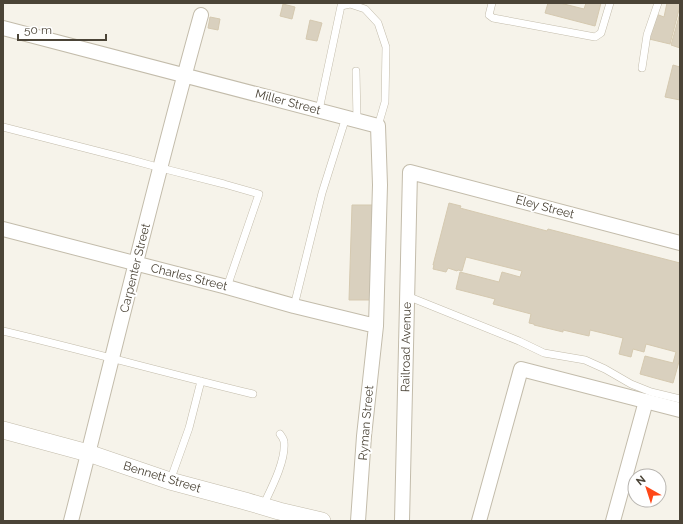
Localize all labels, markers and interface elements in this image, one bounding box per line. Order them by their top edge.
scale bar [18,16,106,42]
text: 50 m [24,23,52,37]
street label: Miller Street [254,87,322,117]
street label: Eley Street [514,192,576,222]
street label: Carpenter Street [117,222,153,314]
street label: Charles Street [149,261,229,293]
street label: Railroad Avenue [398,302,414,392]
street label: Ryman Street [356,385,376,461]
street label: Bennett Street [122,459,202,495]
north arrow [627,468,667,508]
text: N [634,473,648,488]

